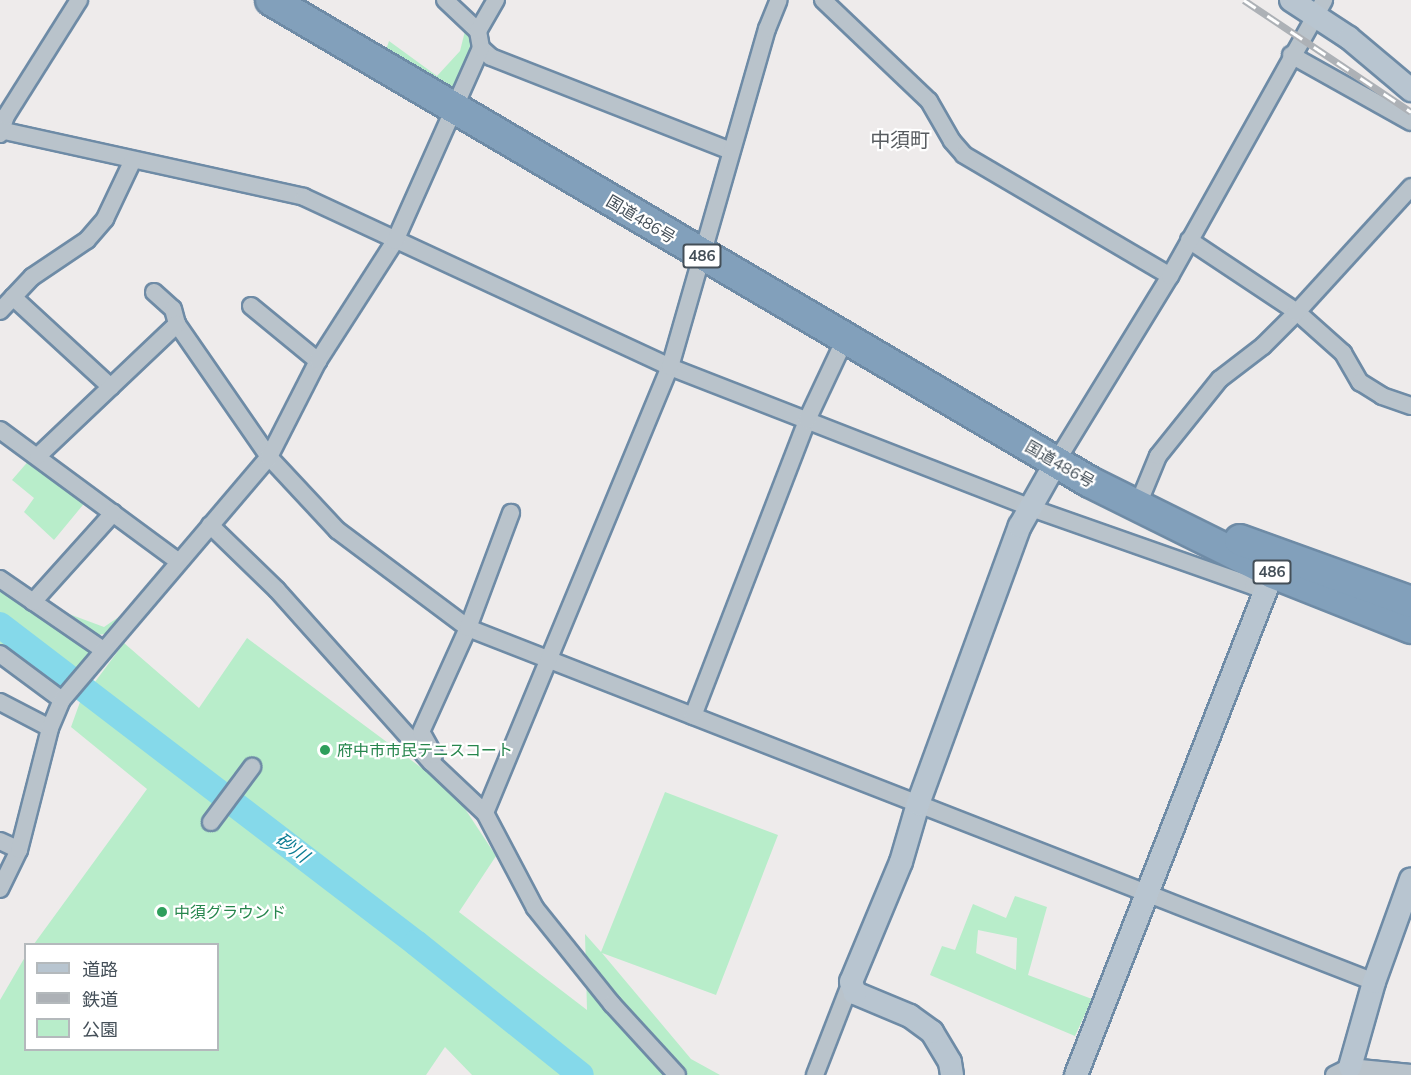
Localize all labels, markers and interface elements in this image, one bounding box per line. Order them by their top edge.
district label: 中須町 [870,127,930,151]
street label: 国道486号 [603,191,679,247]
road number: 486 [682,244,722,268]
street label: 国道486号 [1022,436,1098,492]
road number: 486 [1252,560,1292,584]
place label: 府中市市民テニスコート [337,740,513,760]
marker: 府中市市民テニスコート [318,743,332,757]
water label: 砂川 [271,829,313,867]
place label: 中須グラウンド [174,902,286,922]
marker: 中須グラウンド [155,905,169,919]
legend [24,943,219,1051]
text: 道路 [82,958,118,981]
text: 鉄道 [82,988,118,1011]
text: 公園 [82,1018,118,1041]

